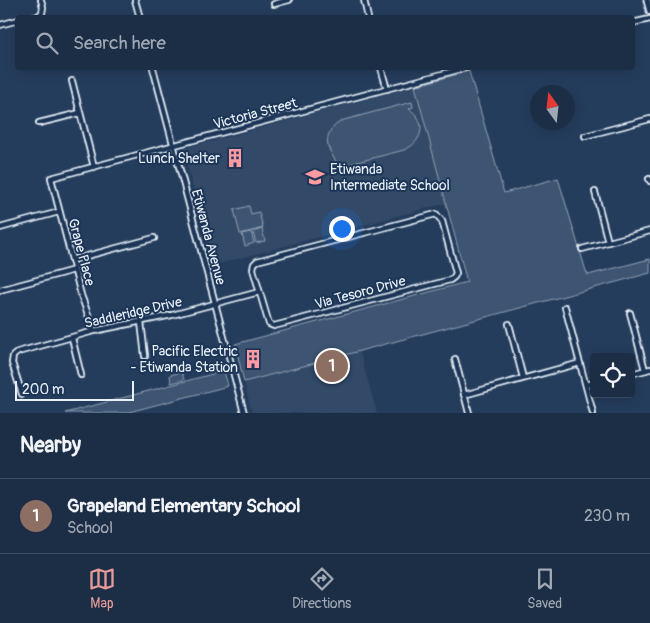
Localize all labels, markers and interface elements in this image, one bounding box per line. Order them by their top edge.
search box [15,15,635,70]
icon: search [33,29,61,57]
text: Search here [73,31,166,55]
north arrow [530,85,575,130]
street label: Victoria Street [211,94,299,133]
building icon: Lunch Shelter [224,147,246,169]
place label: Lunch Shelter [138,150,220,167]
place label: Etiwanda Intermediate School [330,161,450,194]
school or university icon: Etiwanda Intermediate School [304,166,326,188]
street label: Etiwanda Avenue [188,187,229,287]
your location [329,216,355,242]
street label: Grape Place [64,217,99,288]
street label: Via Tesoro Drive [313,272,407,313]
street label: Saddleridge Drive [83,293,184,332]
place label: Pacific Electric - Etiwanda Station [130,343,238,376]
pin: 1 [316,347,348,385]
building icon: Pacific Electric - Etiwanda Station [242,348,264,370]
map controls [590,353,635,398]
button: locate [590,353,635,398]
scale bar [15,378,134,401]
text: 200 m [22,381,64,398]
text: Nearby [20,432,81,459]
text: Grapeland Elementary School [67,494,301,518]
text: 1 [33,506,39,526]
text: 230 m [584,506,630,526]
text: School [67,518,113,538]
tab: Map [88,565,116,612]
tab: Directions [292,565,351,612]
tab: Saved [527,565,562,612]

